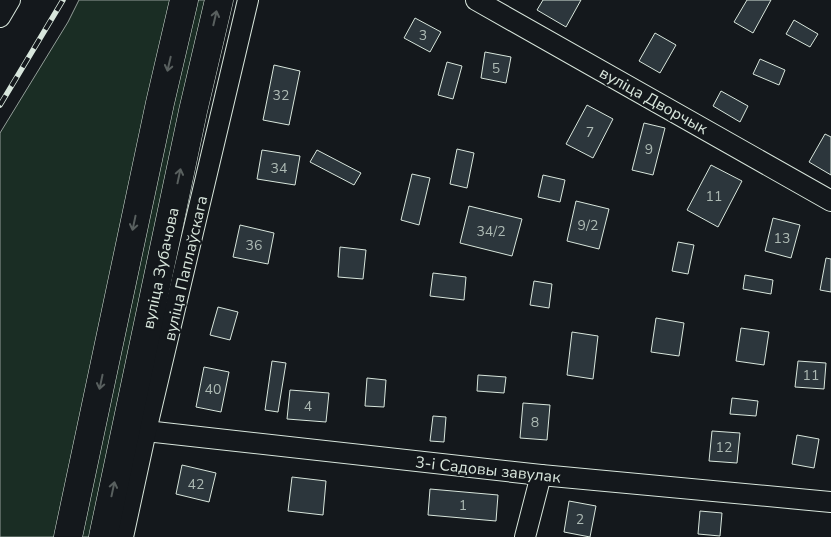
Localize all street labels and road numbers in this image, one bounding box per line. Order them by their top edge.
street label: вуліца Дворчык [595,62,712,140]
street label: вуліца Паплаўскага [159,193,213,343]
street label: вуліца Зубачова [137,205,185,331]
street label: 3-і Садовы завулак [414,451,562,489]

